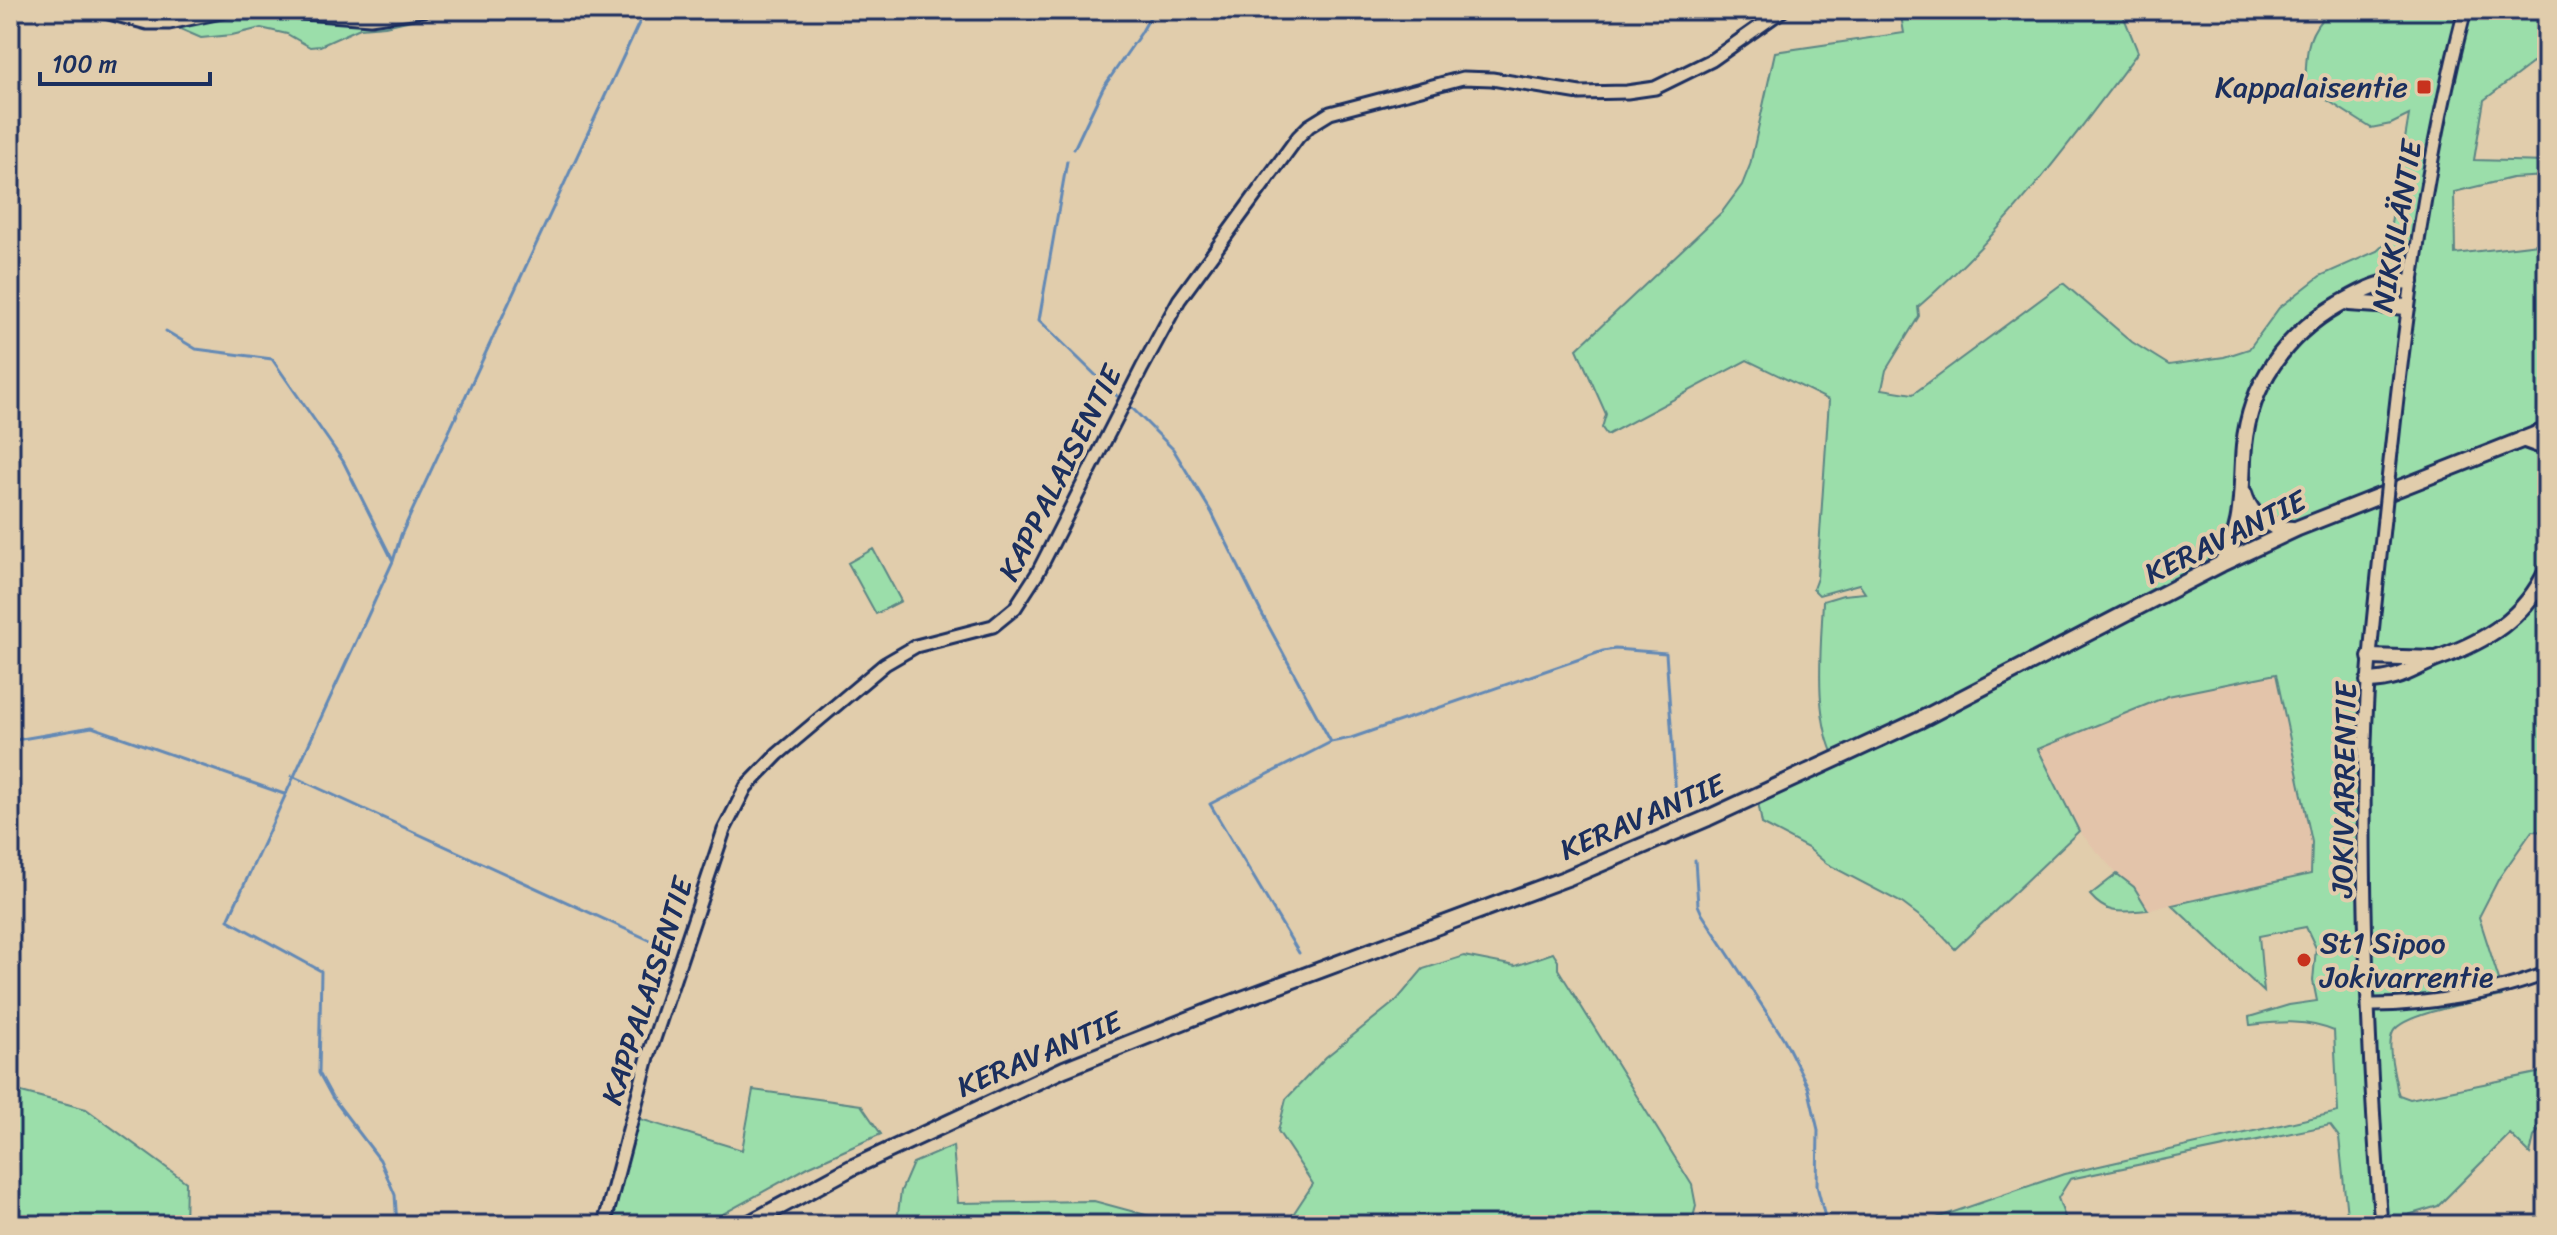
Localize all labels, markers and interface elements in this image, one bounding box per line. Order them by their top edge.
scale bar [40,36,210,86]
text: 100 m [52,43,117,85]
place label: Kappalaisentie [2215,60,2408,114]
marker: Kappalaisentie [2415,78,2433,96]
street label: NIKKILÄNTIE [2355,134,2439,316]
street label: KAPPALAISENTIE [982,353,1139,591]
street label: KERAVANTIE [2134,473,2318,600]
street label: JOKIVARRENTIE [2315,680,2373,899]
street label: KERAVANTIE [1551,757,1735,876]
street label: KAPPALAISENTIE [585,868,710,1112]
place label: St1 Sipoo Jokivarrentie [2319,916,2494,1004]
marker: St1 Sipoo Jokivarrentie [2295,951,2313,969]
street label: KERAVANTIE [948,994,1132,1113]

